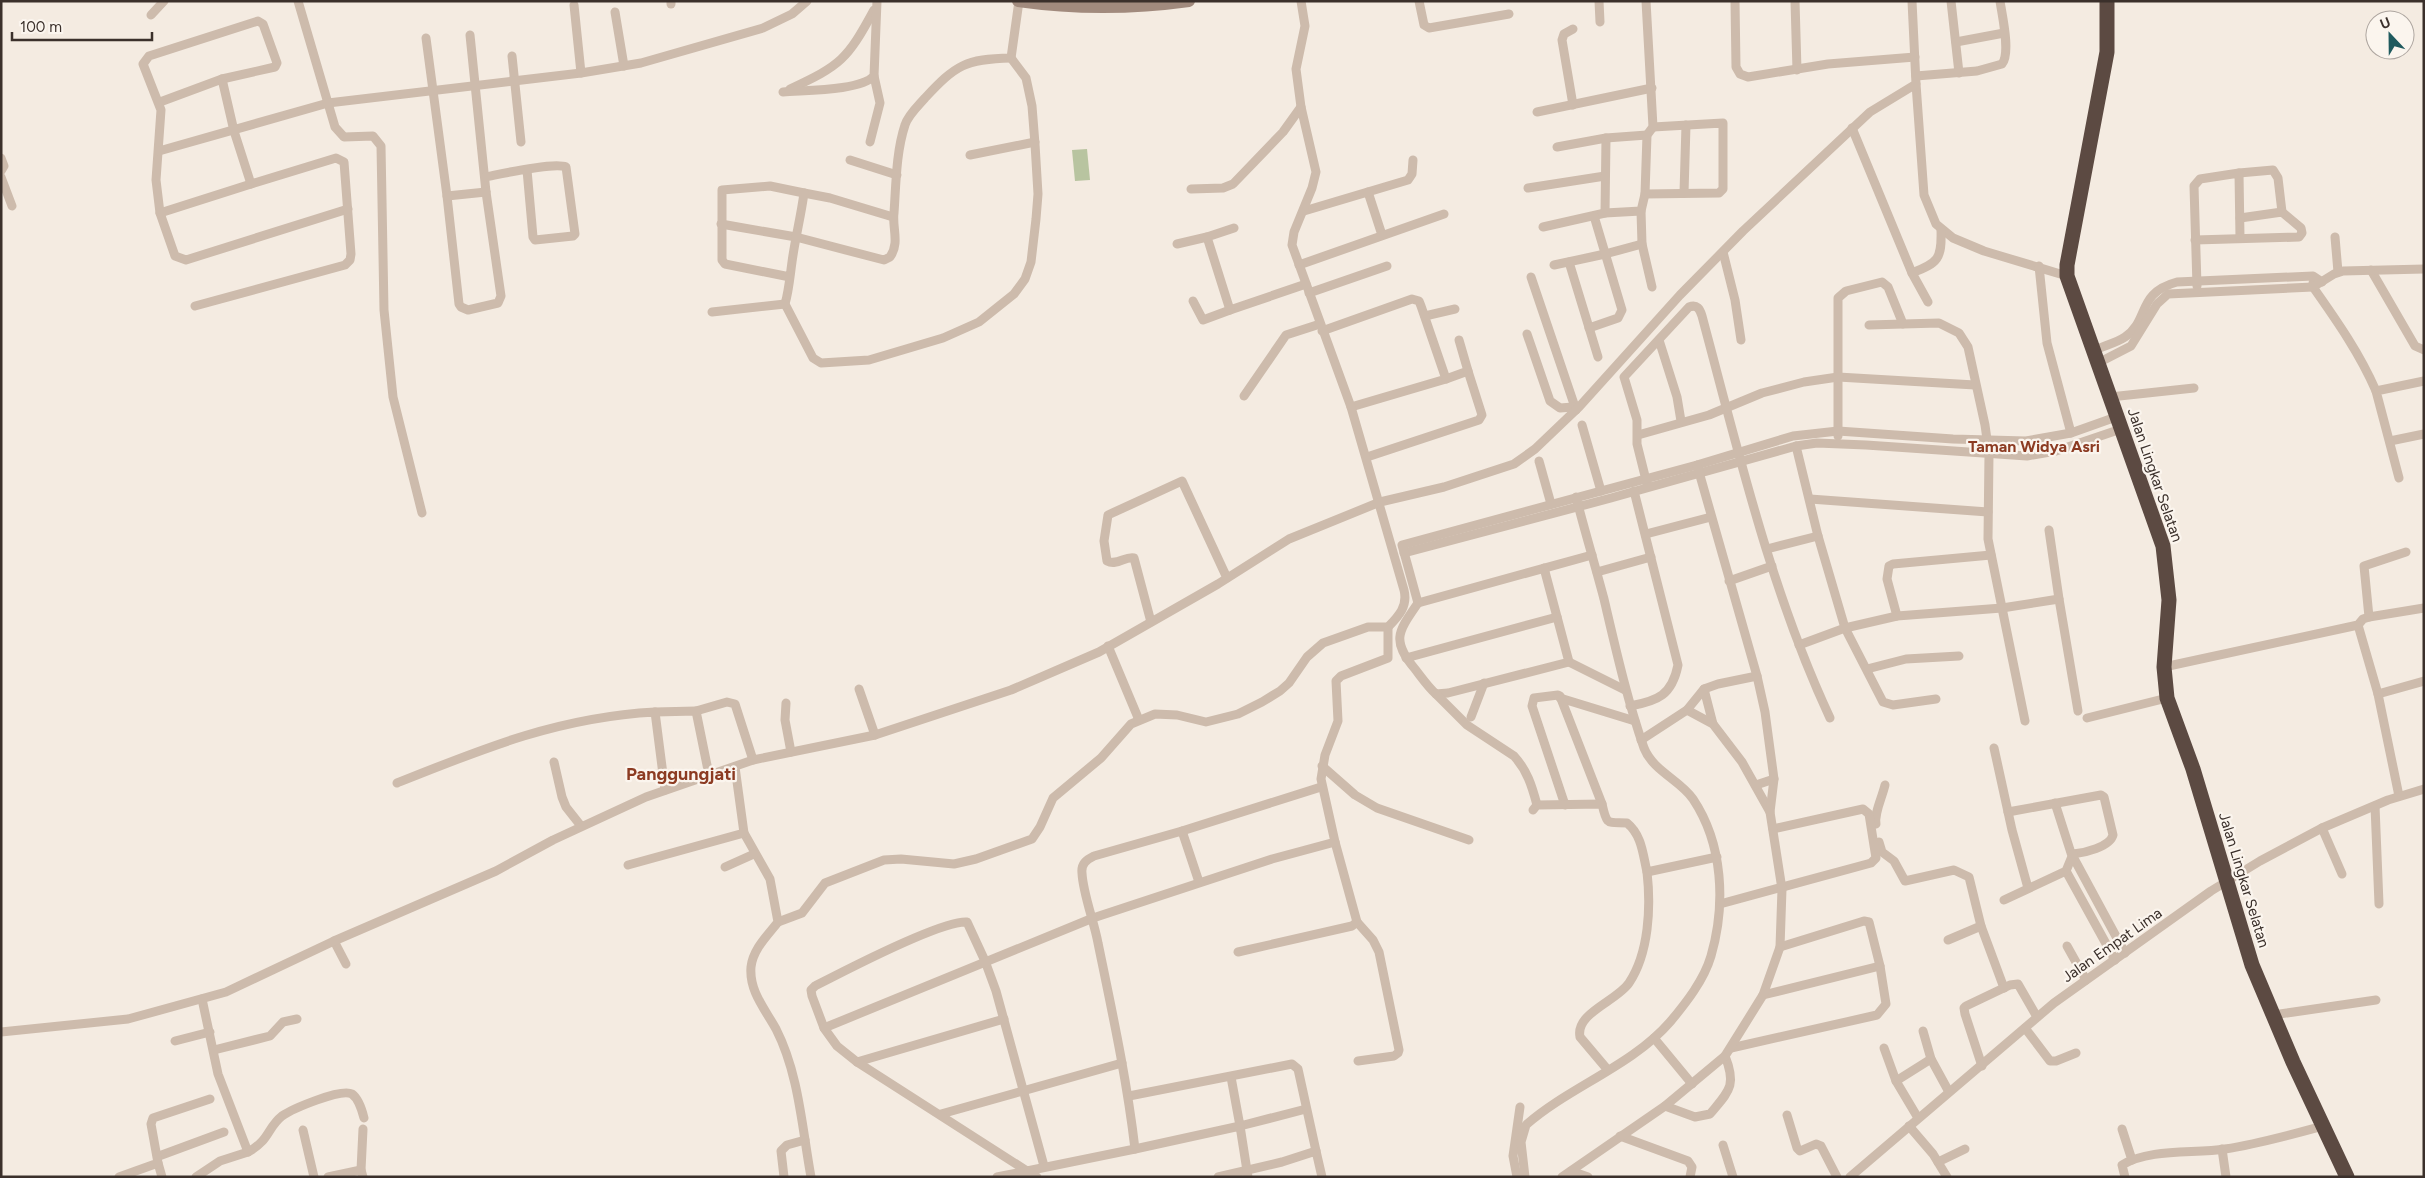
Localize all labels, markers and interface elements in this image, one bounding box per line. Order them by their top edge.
scale bar [12,10,152,42]
north arrow [2365,10,2415,60]
text: U [2378,14,2393,33]
text: 100 m [20,18,62,36]
street label: Jalan Lingkar Selatan [2124,406,2186,544]
district label: Taman Widya Asri [1968,437,2100,456]
district label: Panggungjati [626,763,736,785]
street label: Jalan Lingkar Selatan [2215,810,2273,950]
street label: Jalan Empat Lima [2059,904,2165,986]

